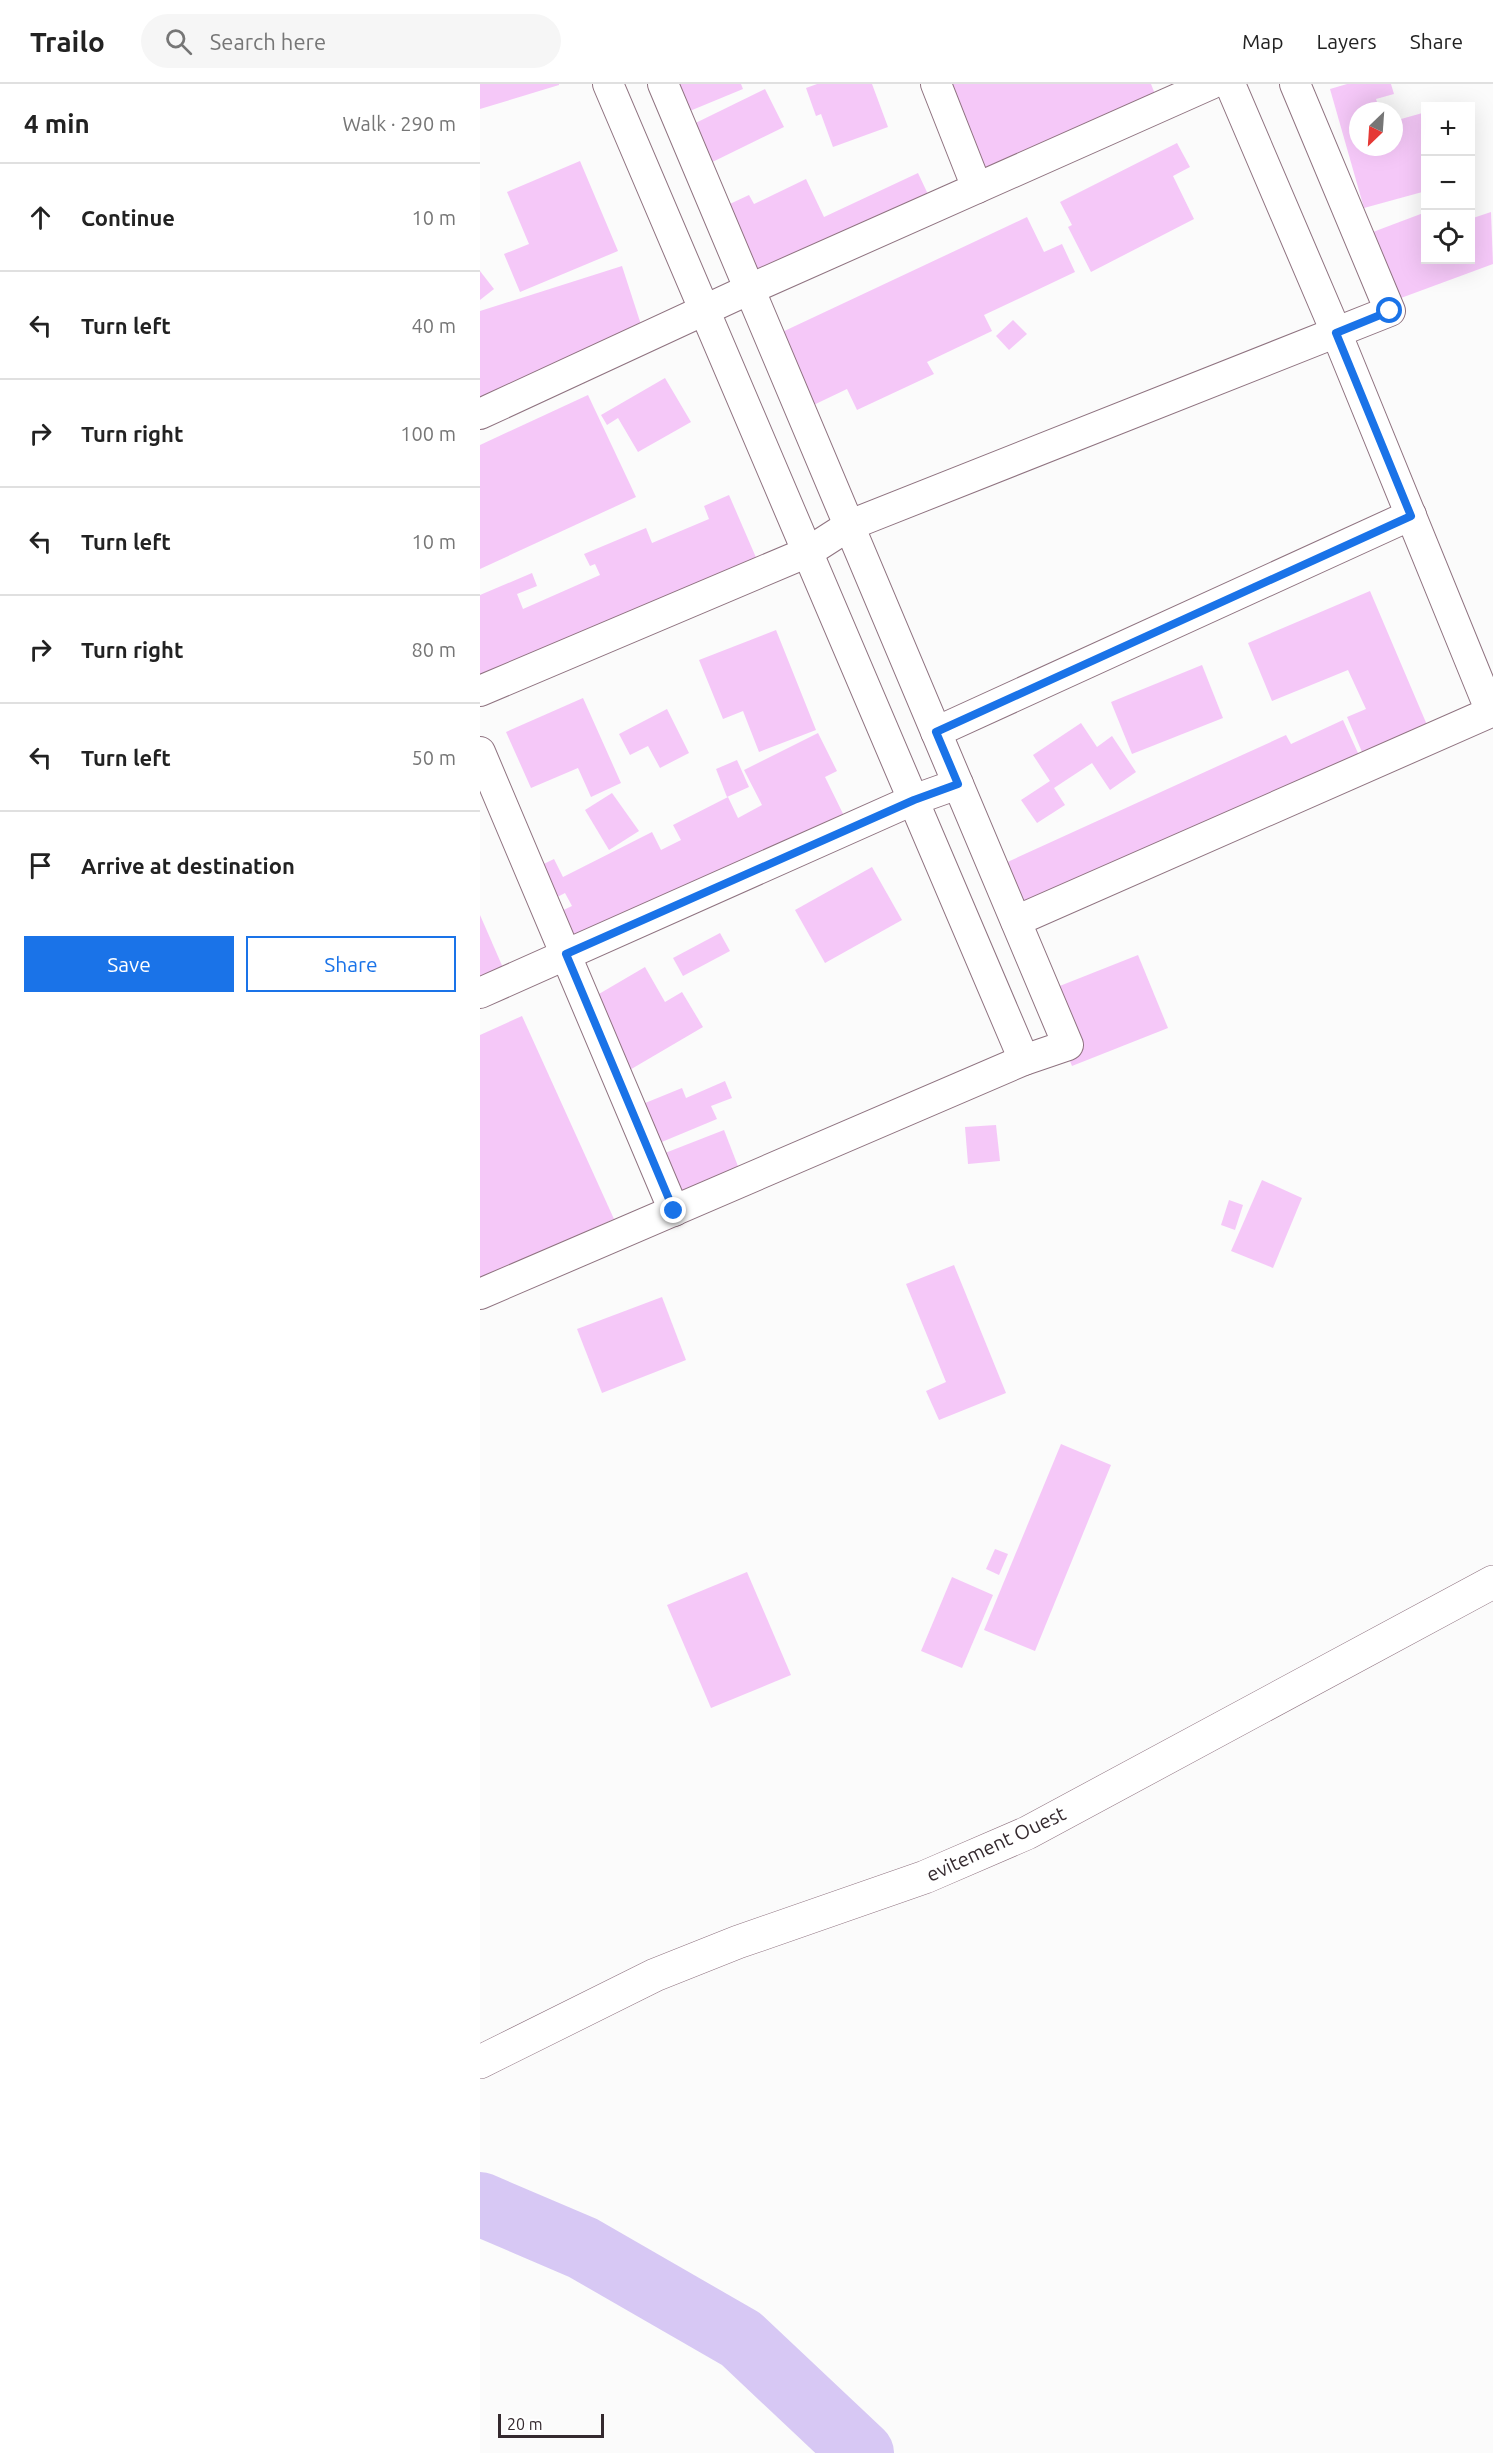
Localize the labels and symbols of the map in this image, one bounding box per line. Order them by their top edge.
north arrow [1349,102,1403,156]
route start [1376,297,1402,323]
route end [660,1197,686,1223]
street label: evitement Ouest [922,1801,1069,1886]
scale bar [498,2411,604,2438]

